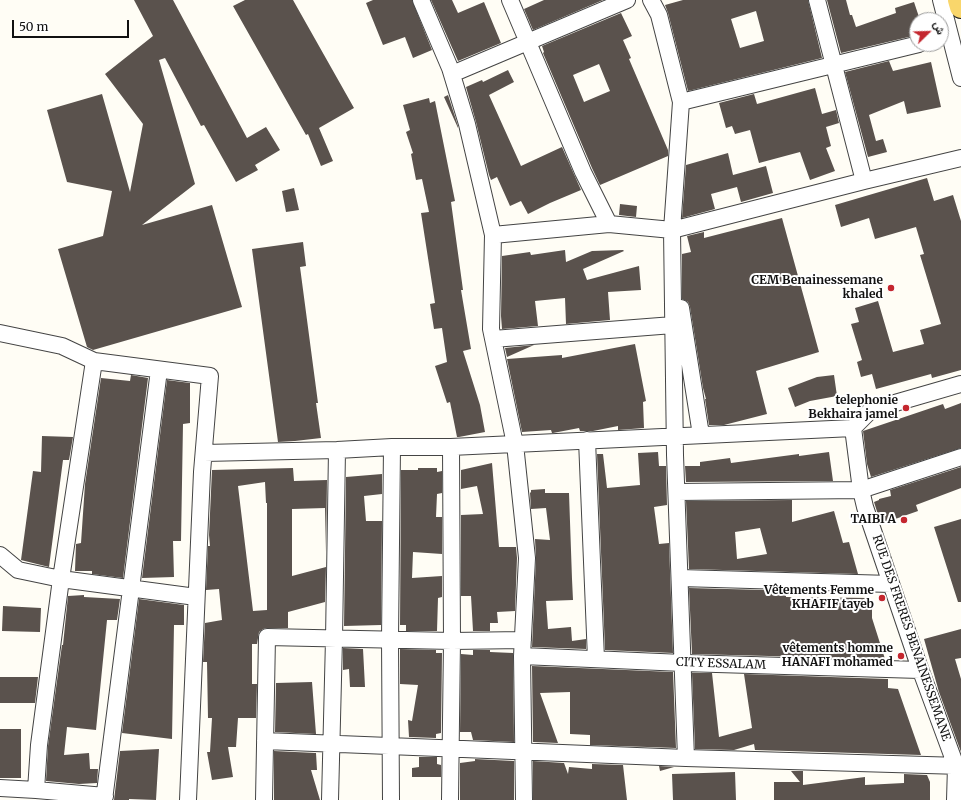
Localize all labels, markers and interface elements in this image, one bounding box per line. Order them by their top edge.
scale bar [14,12,131,38]
north arrow [909,12,949,52]
text: 50 m [19,19,48,34]
text: ش [930,19,948,37]
place label: CEM Benainessemane khaled [751,274,883,302]
marker: CEM Benainessemane khaled [886,283,896,293]
place label: telephonie Bekhaira jamel [808,394,898,422]
marker: telephonie Bekhaira jamel [901,403,911,413]
place label: TAIBI A [850,513,896,527]
marker: TAIBI A [899,515,909,525]
street label: RUE DES FRERES BENAINESSEMANE [869,533,953,743]
place label: Vêtements Femme KHAFIF tayeb [764,584,874,612]
marker: Vêtements Femme KHAFIF tayeb [877,593,887,603]
place label: vêtements homme HANAFI mohamed [782,642,893,670]
marker: vêtements homme HANAFI mohamed [896,651,906,661]
street label: CITY ESSALAM [676,655,766,673]

